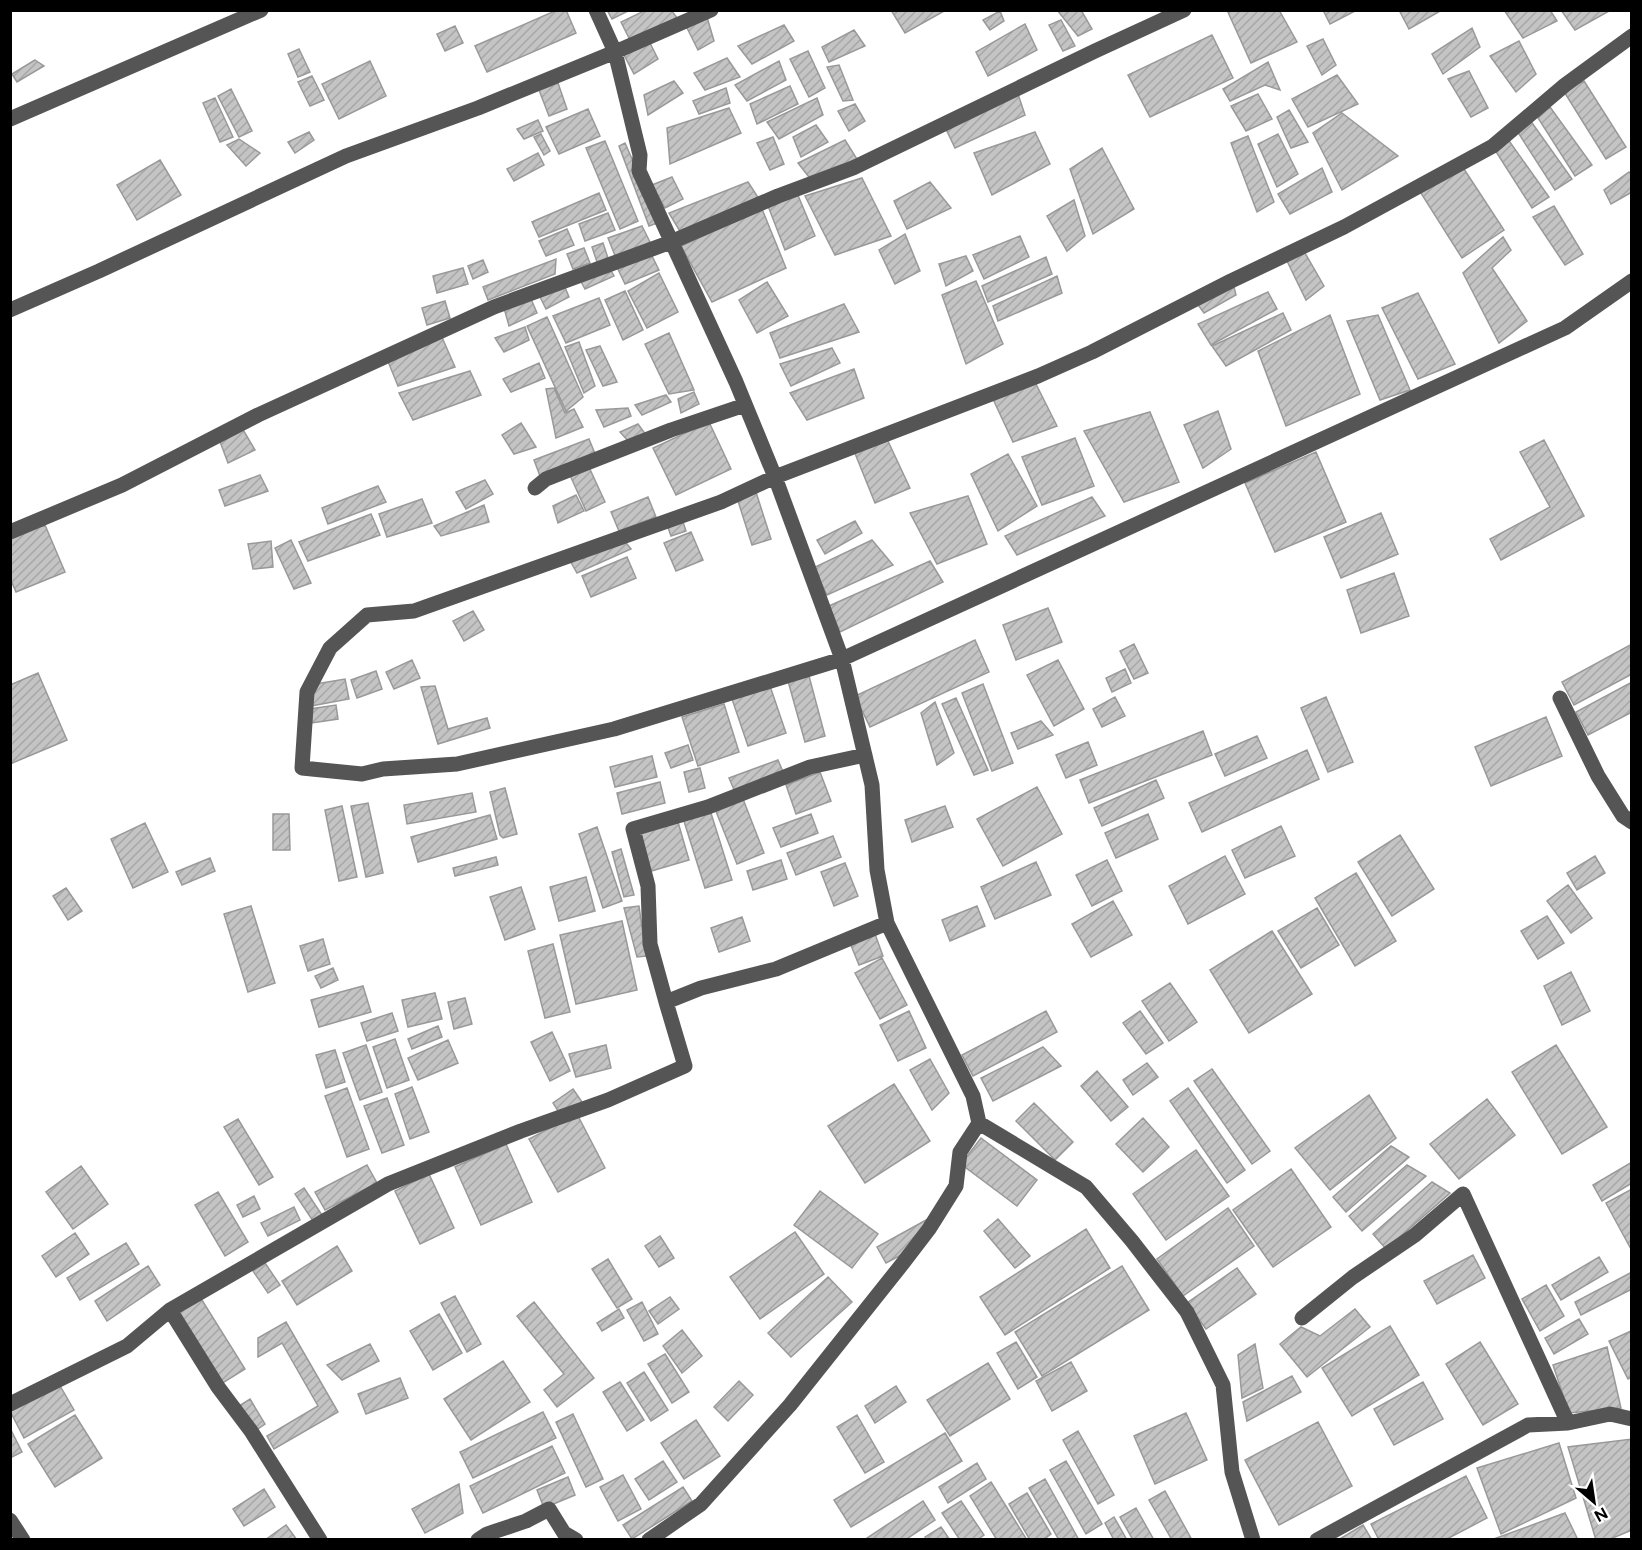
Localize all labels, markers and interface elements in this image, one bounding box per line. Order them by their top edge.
north arrow [1564,1472,1624,1532]
text: N [1591,1503,1611,1526]

